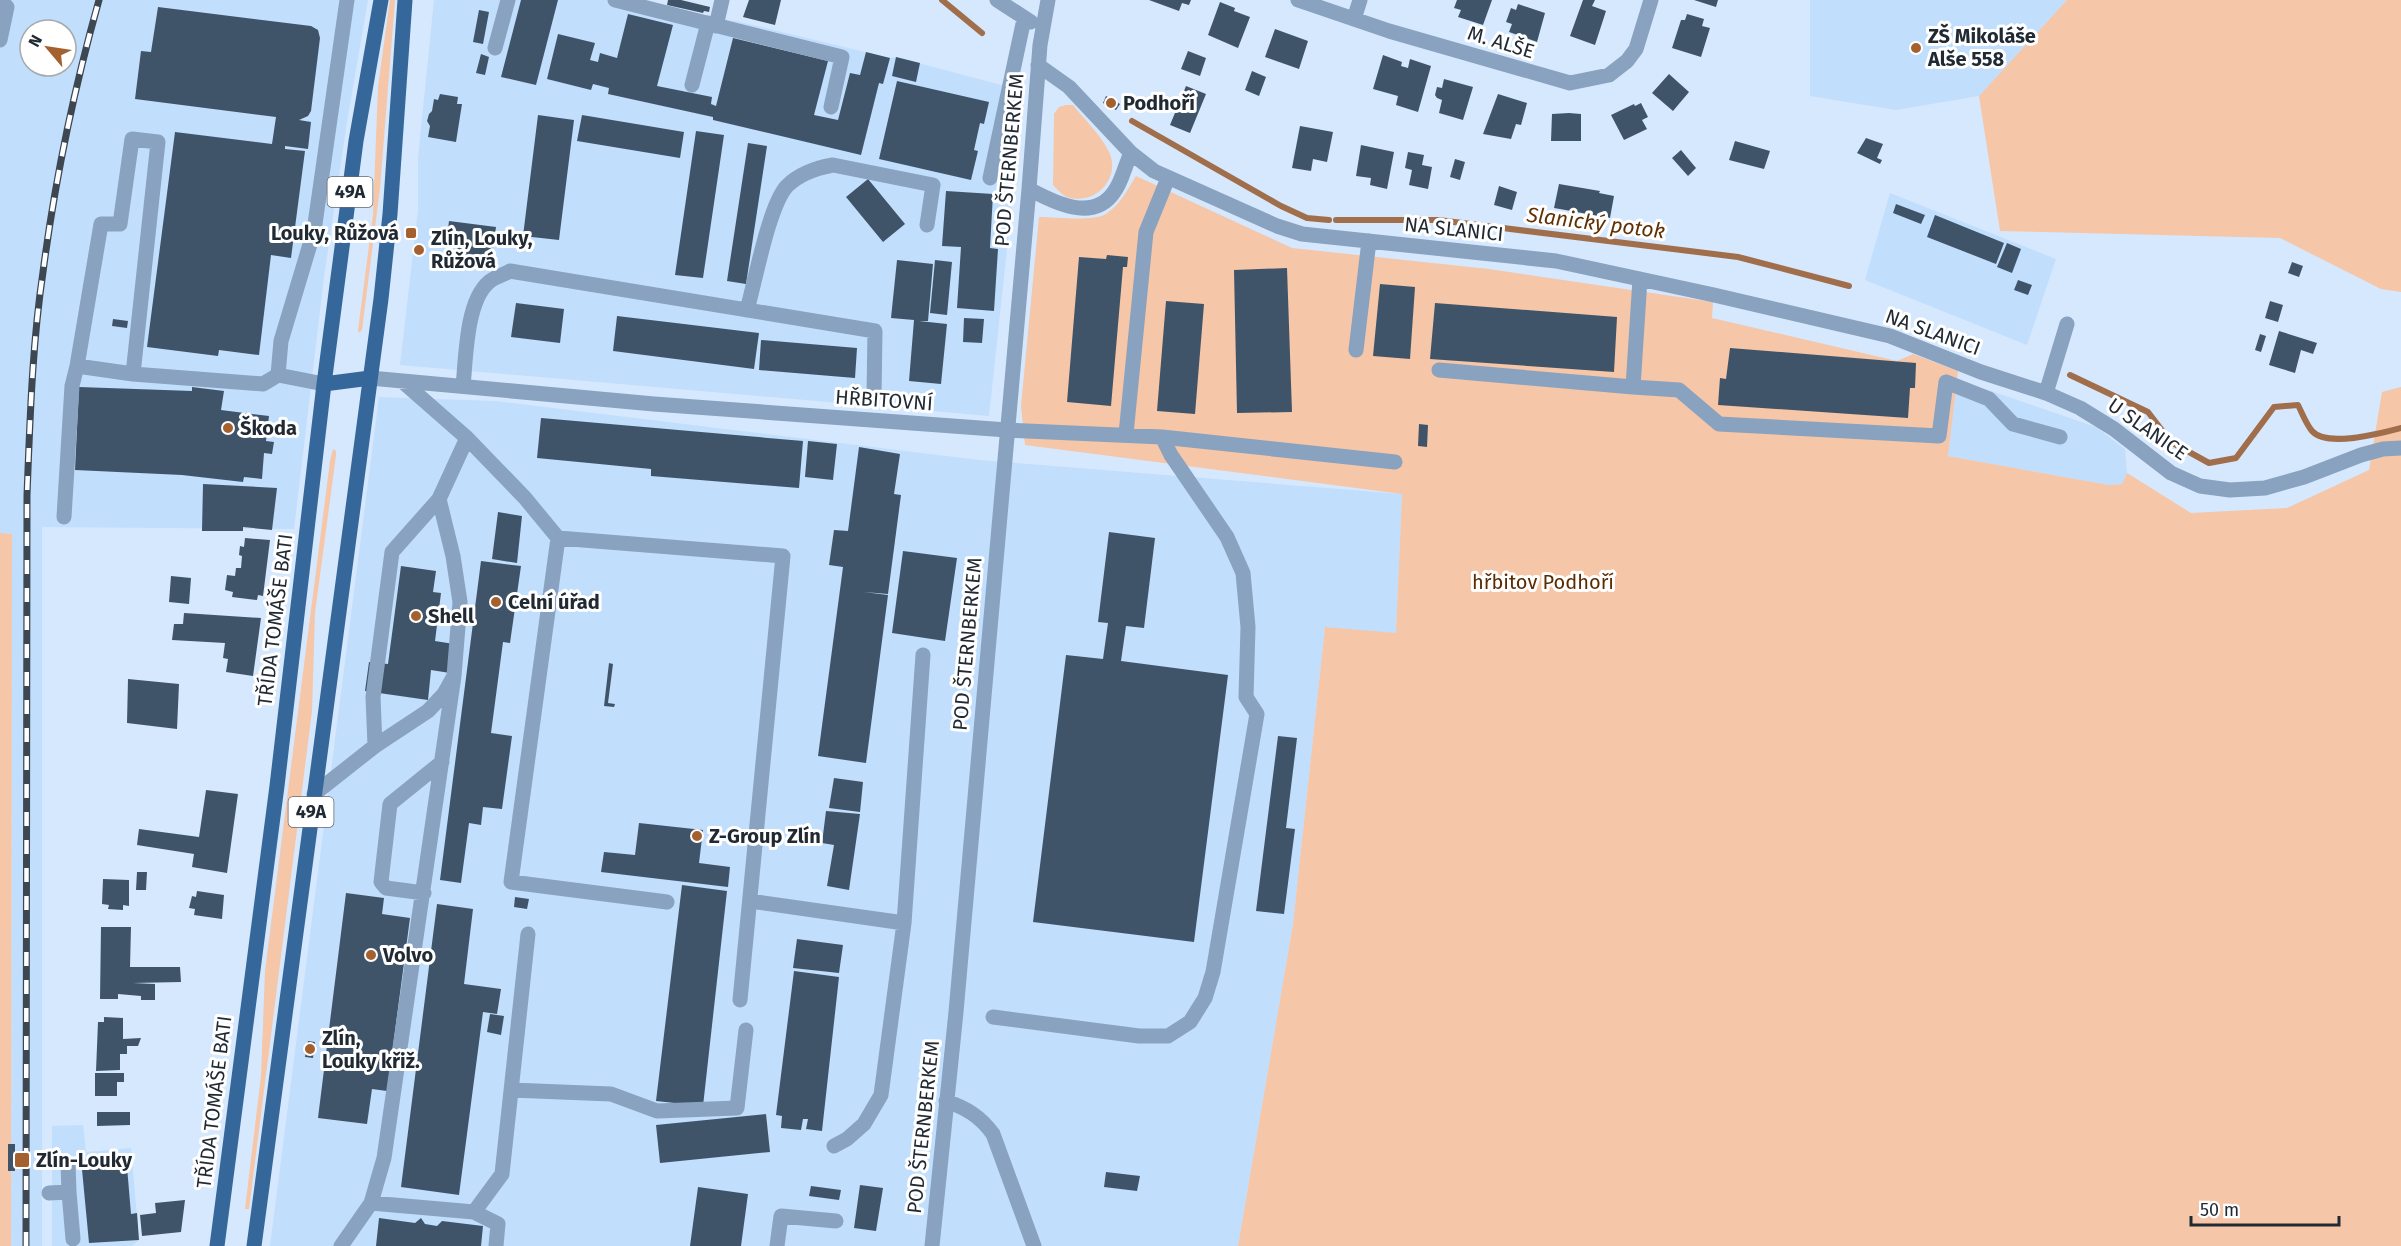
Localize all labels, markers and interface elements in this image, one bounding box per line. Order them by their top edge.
north arrow [18,18,78,78]
street label: M. ALŠE [1465,21,1537,63]
place label: ZŠ Mikoláše Alše 558 [1927,23,2036,71]
text: N [24,32,46,50]
marker: ZŠ Mikoláše Alše 558 [1909,41,1923,55]
street label: POD ŠTERNBERKEM [989,72,1029,248]
place label: Podhoří [1123,91,1195,115]
marker: Podhoří [1104,96,1118,110]
road number: 49A [328,177,372,207]
water label: Slanický potok [1524,201,1667,244]
street label: NA SLANICI [1403,212,1505,246]
place label: Louky, Růžová [271,221,399,245]
marker: Louky, Růžová [404,226,418,240]
place label: Zlín, Louky, Růžová [431,226,533,273]
marker: Zlín, Louky, Růžová [412,243,426,257]
street label: NA SLANICI [1882,304,1984,360]
street label: HŘBITOVNÍ [834,385,934,415]
street label: U SLANICE [2103,393,2193,465]
place label: Škoda [240,415,297,440]
marker: Škoda [221,421,235,435]
street label: TŘÍDA TOMÁŠE BATI [252,532,298,708]
street label: POD ŠTERNBERKEM [947,556,987,732]
park label: hřbitov Podhoří [1472,570,1614,594]
place label: Celní úřad [508,590,600,614]
marker: Celní úřad [489,595,503,609]
place label: Shell [428,604,474,628]
marker: Shell [409,609,423,623]
road number: 49A [288,797,334,827]
place label: Z-Group Zlín [709,824,821,848]
marker: Z-Group Zlín [690,829,704,843]
place label: Volvo [382,943,433,967]
marker: Volvo [364,948,378,962]
street label: TŘÍDA TOMÁŠE BATI [191,1014,237,1190]
place label: Zlín, Louky křiž. [322,1026,420,1073]
street label: POD ŠTERNBERKEM [902,1039,944,1215]
marker: Zlín, Louky křiž. [303,1042,317,1056]
place label: Zlín-Louky [36,1148,133,1172]
marker: Zlín-Louky [13,1151,31,1169]
scale bar [2191,1189,2340,1227]
text: 50 m [2200,1199,2239,1221]

